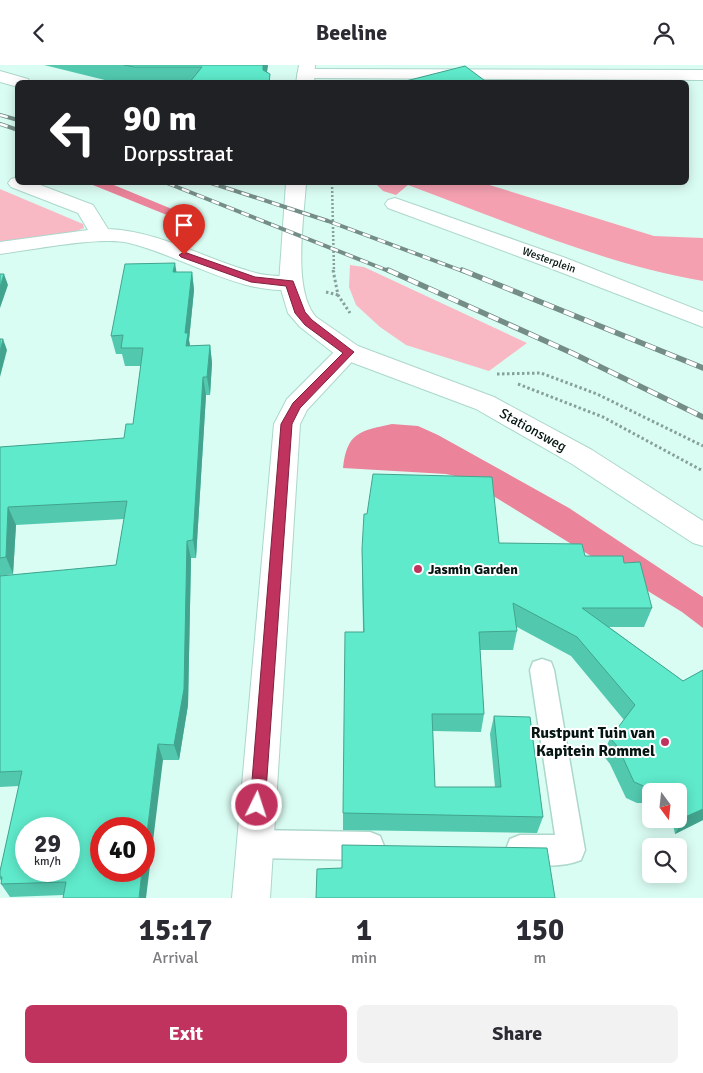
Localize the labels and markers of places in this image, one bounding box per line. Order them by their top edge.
pin [163,204,205,255]
place label: Jasmin Garden [428,561,518,578]
marker: Jasmin Garden [412,563,424,575]
place label: Rustpunt Tuin van Kapitein Rommel [531,723,655,761]
marker: Rustpunt Tuin van Kapitein Rommel [659,736,671,748]

